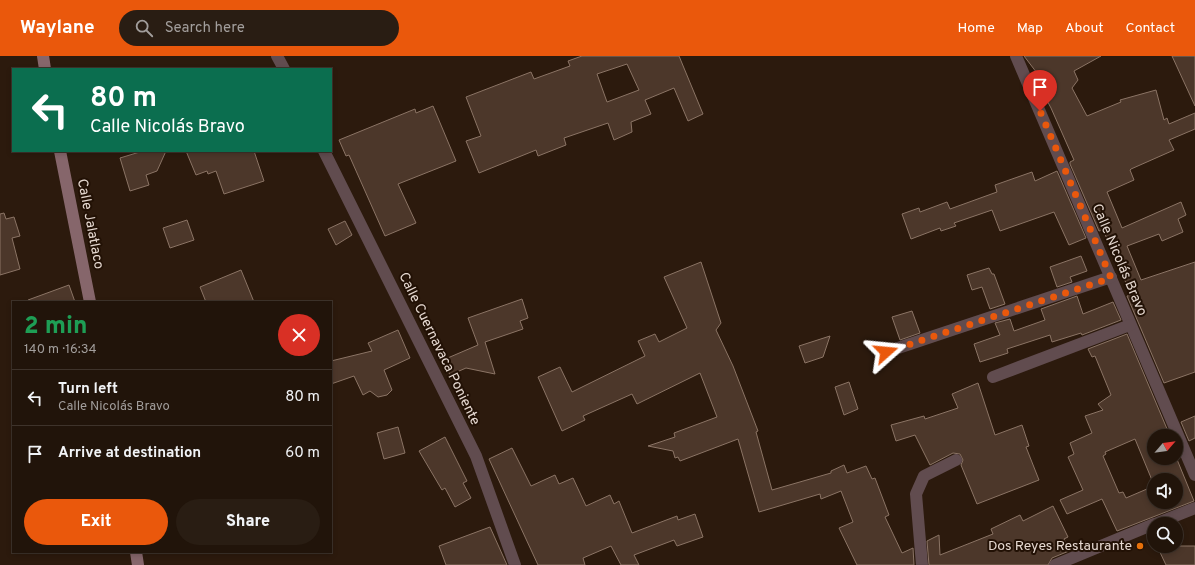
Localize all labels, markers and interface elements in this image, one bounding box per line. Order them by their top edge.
search box [119,10,399,46]
text: Waylane [20,16,95,40]
icon: search [133,17,155,39]
text: Search here [165,19,245,38]
text: Home [958,20,995,37]
text: Map [1017,20,1043,37]
text: About [1065,20,1104,37]
text: Contact [1126,20,1175,37]
pin [1023,70,1057,111]
icon: arrive [1029,76,1051,98]
text: 80 m [90,81,157,117]
icon: left [24,84,76,136]
text: Calle Nicolás Bravo [90,116,245,139]
street label: Calle Jalatlaco [73,177,107,271]
street label: Calle Nicolás Bravo [1088,201,1150,319]
street label: Calle Cuernavaca Poniente [395,270,483,428]
text: 2 min [24,312,88,342]
button: close [278,314,320,356]
position arrow [865,331,907,373]
text: 140 m · 16:34 [24,342,97,358]
text: Turn left [58,380,118,399]
icon: left [24,387,46,409]
text: 80 m [285,388,320,407]
text: Calle Nicolás Bravo [58,399,170,415]
north arrow [1147,429,1183,465]
map controls [1147,429,1183,553]
icon: arrive [24,443,46,465]
text: Arrive at destination [58,444,201,463]
text: 60 m [285,444,320,463]
button: sound [1147,473,1183,509]
button: Exit [24,499,168,545]
button: Share [176,499,320,545]
button: search [1147,517,1183,553]
place label: Dos Reyes Restaurante [988,538,1132,555]
marker: Dos Reyes Restaurante [1135,541,1145,551]

